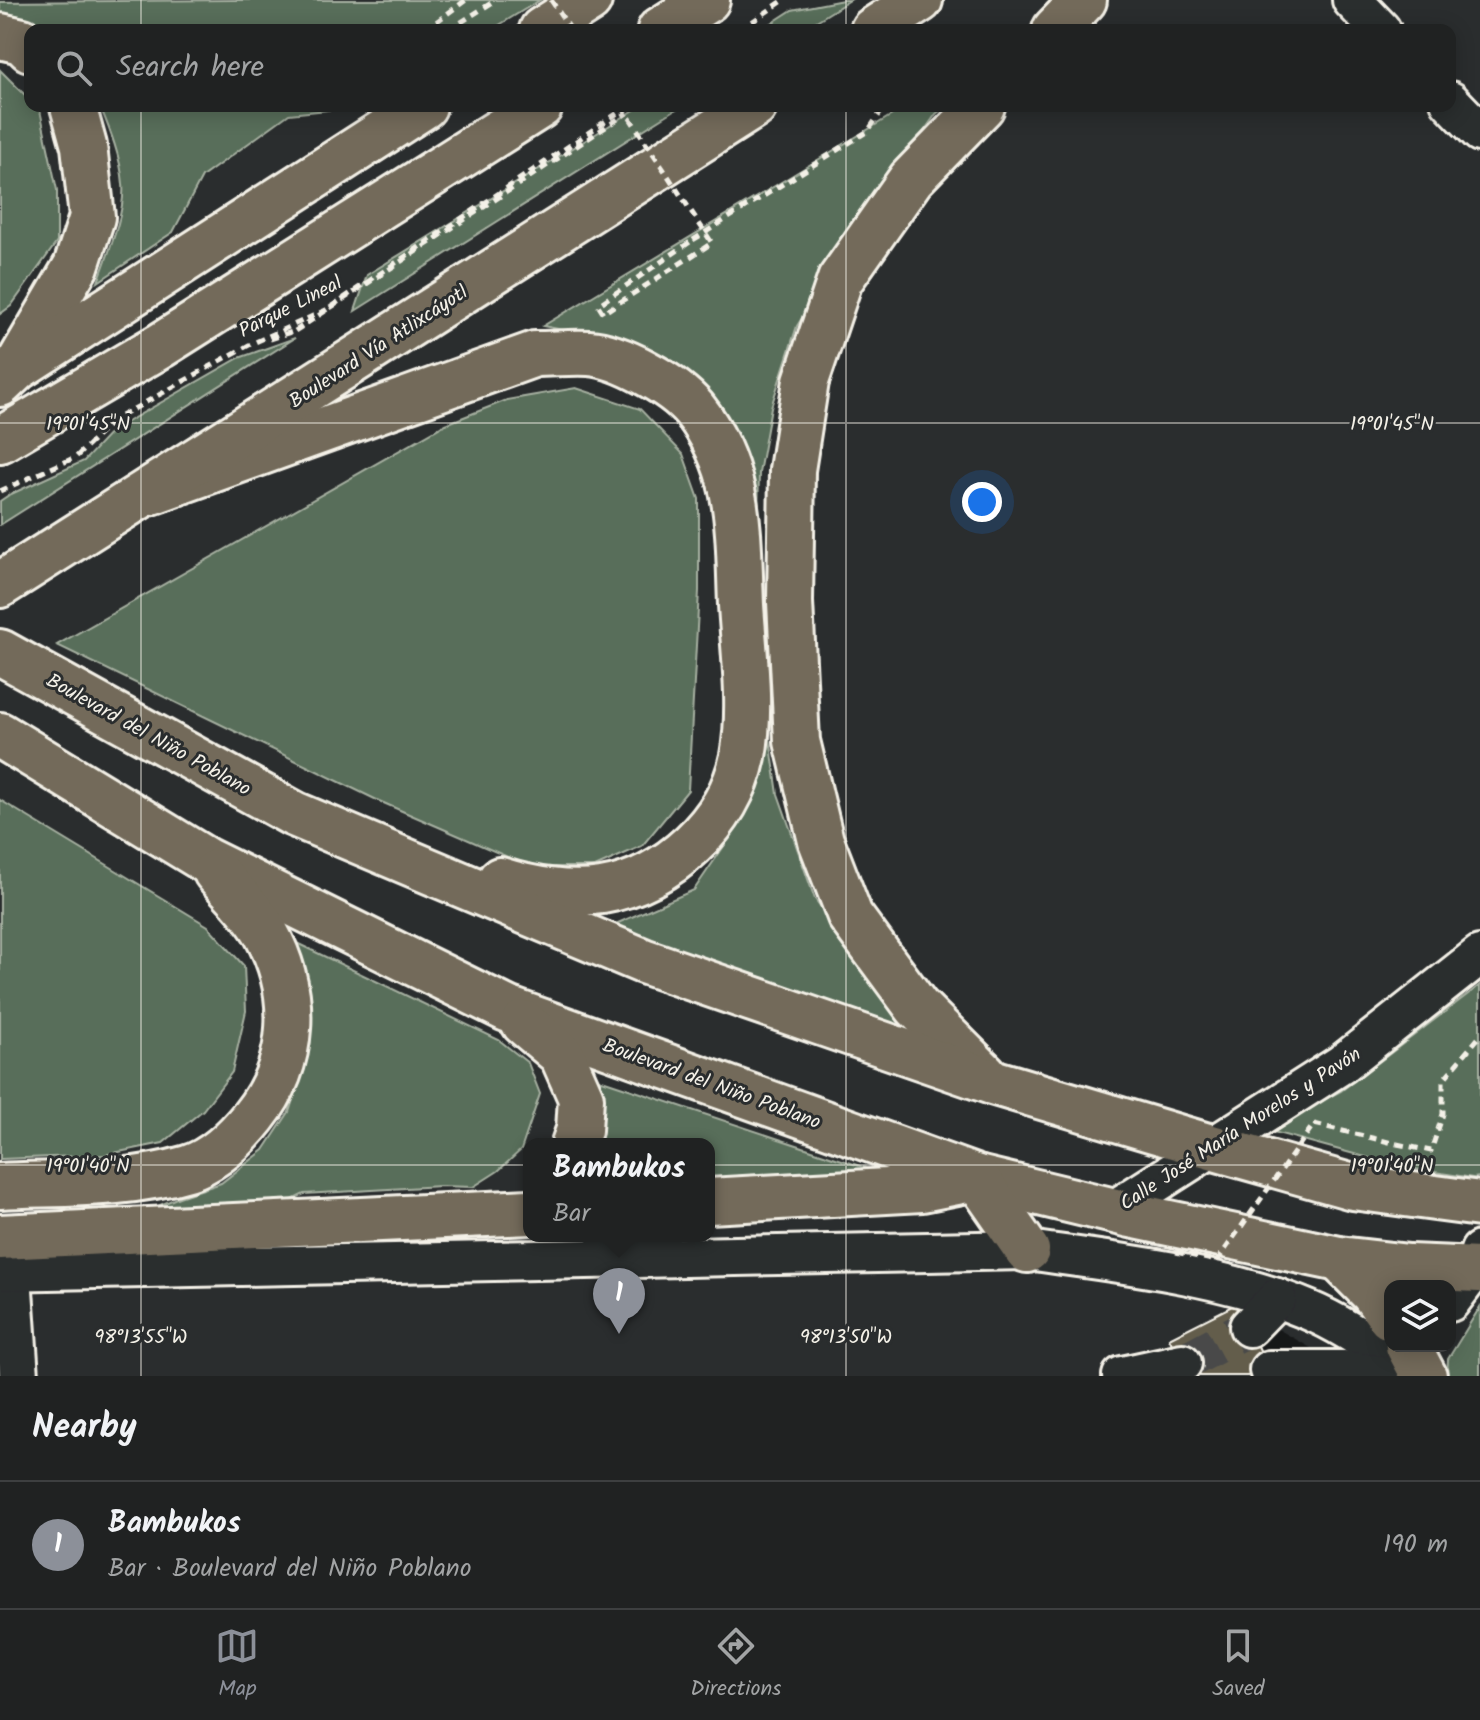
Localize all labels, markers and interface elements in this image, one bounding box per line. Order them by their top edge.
search box [24,24,1456,112]
text: Search here [116,44,264,92]
icon: search [52,46,96,90]
street label: Parque Lineal [233,268,348,348]
street label: Boulevard Vía Atlixcáyotl [283,278,475,418]
text: 19°01'45"N [46,409,130,441]
text: 19°01'45"N [1350,409,1434,441]
your location [962,482,1002,522]
street label: Boulevard del Niño Poblano [40,666,256,806]
street label: Boulevard del Niño Poblano [598,1030,825,1139]
street label: Calle José María Morelos y Pavón [1114,1039,1368,1220]
popup [523,1138,715,1242]
text: Bambukos [553,1145,685,1193]
text: 19°01'40"N [46,1151,130,1183]
text: 19°01'40"N [1350,1151,1434,1183]
text: Bar [553,1193,590,1235]
pin: 1 [593,1268,645,1334]
map controls [1384,1280,1456,1352]
button: layers [1384,1280,1456,1352]
text: 98°13'55"W [95,1322,187,1354]
text: 98°13'50"W [800,1322,892,1354]
text: Nearby [32,1401,137,1455]
text: Bambukos [108,1500,241,1548]
text: 1 [54,1524,62,1566]
text: 190 m [1383,1524,1448,1566]
text: Bar · Boulevard del Niño Poblano [108,1548,472,1590]
tab: Map [215,1624,259,1707]
tab: Directions [690,1624,782,1707]
tab: Saved [1212,1624,1265,1707]

